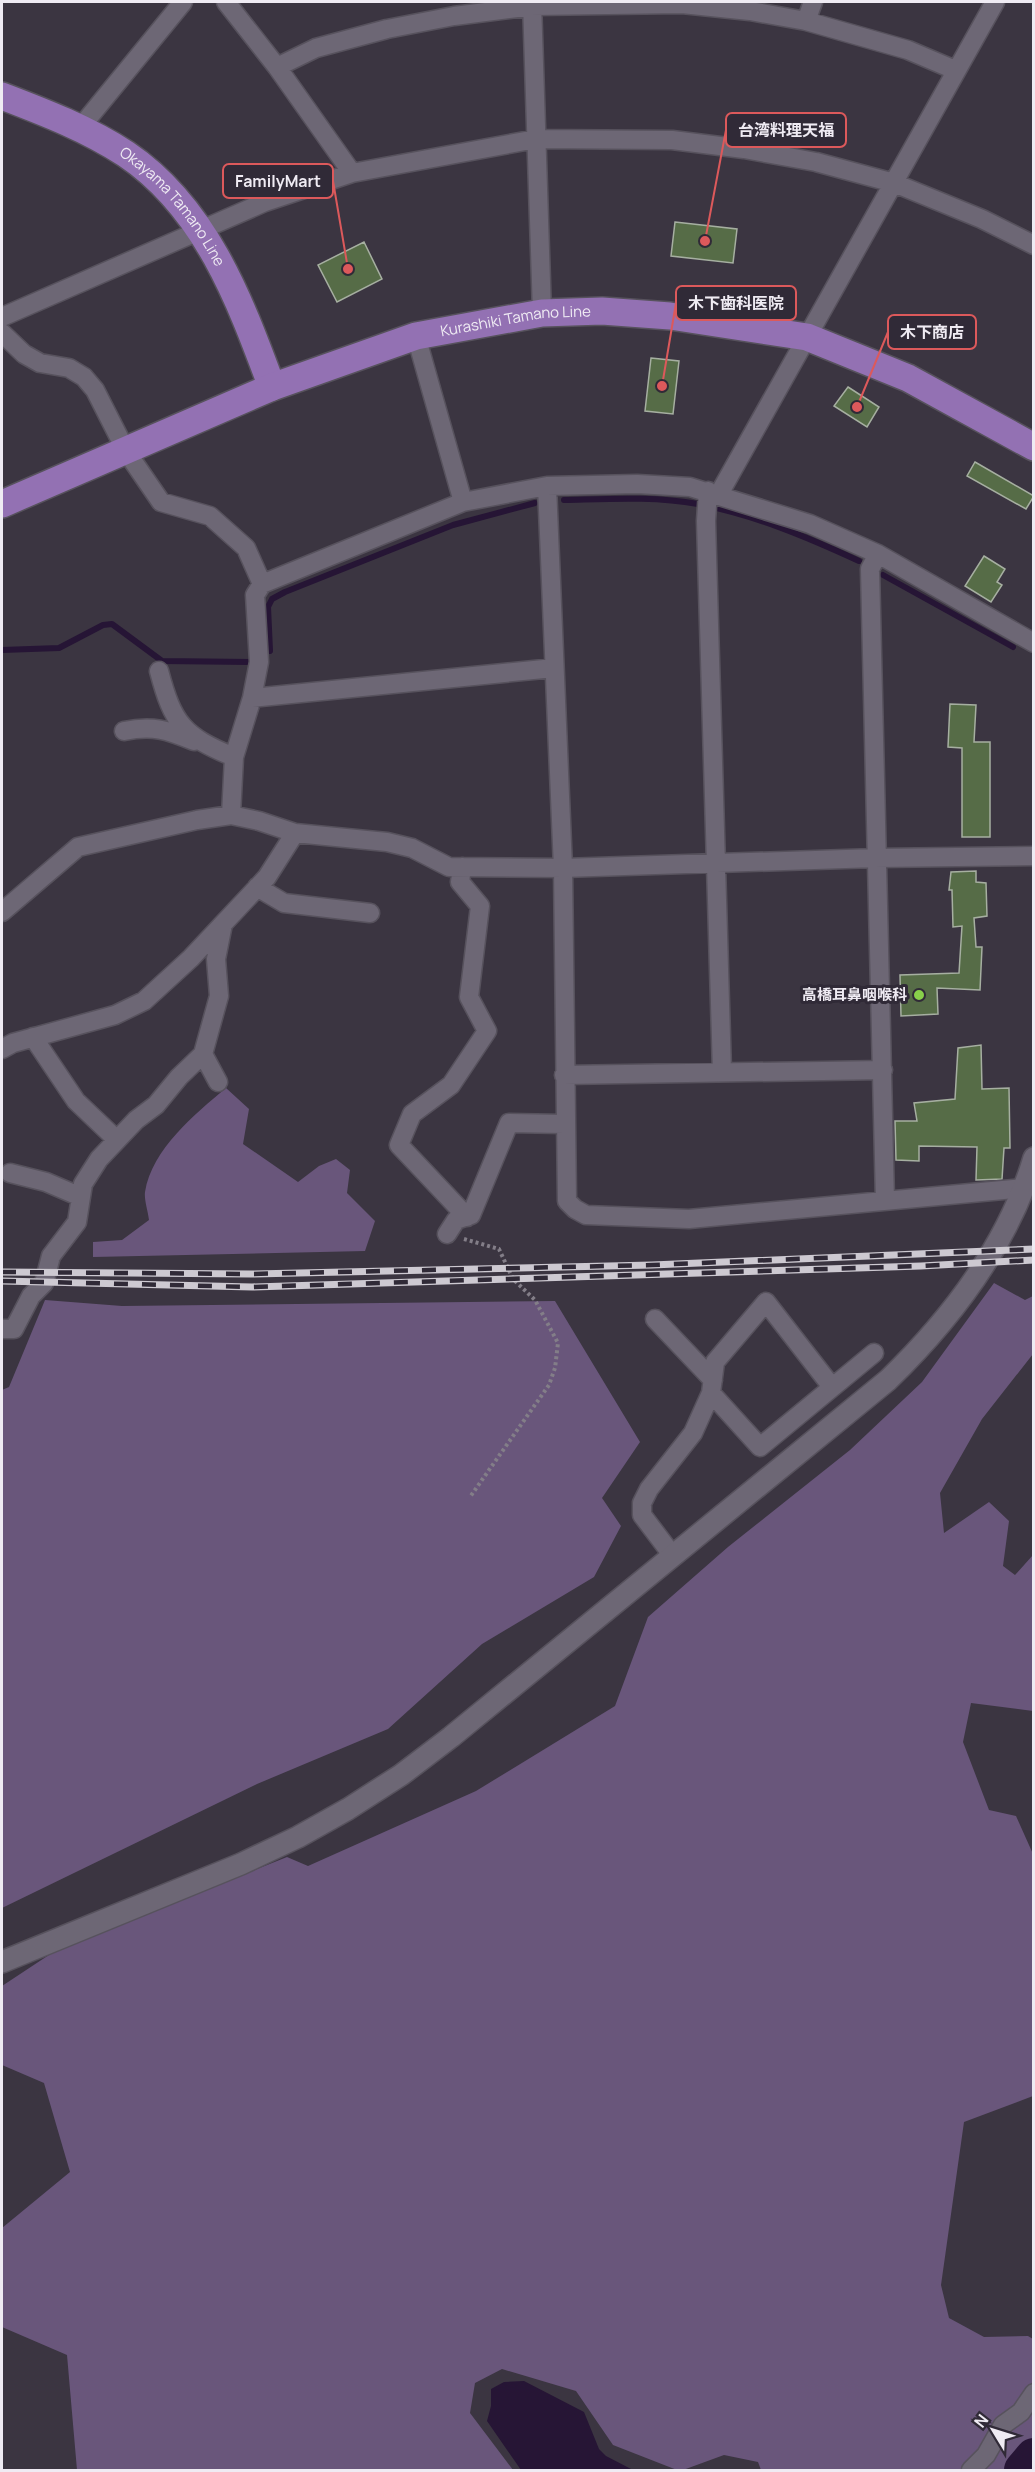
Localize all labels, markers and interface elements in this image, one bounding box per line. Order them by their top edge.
callout: 台湾料理天福 [726,113,846,147]
text: 台湾料理天福 [738,119,834,141]
street label: Okayama Tamano Line [116,142,230,270]
callout: FamilyMart [223,164,333,198]
text: FamilyMart [235,170,321,192]
callout: 木下歯科医院 [676,286,796,320]
text: 木下歯科医院 [688,292,784,314]
street label: Kurashiki Tamano Line [439,300,591,341]
callout: 木下商店 [888,315,976,349]
text: 木下商店 [900,321,964,343]
place label: 高橋耳鼻咽喉科 [802,984,907,1005]
marker: 高橋耳鼻咽喉科 [912,988,926,1002]
north arrow [963,2400,1023,2460]
text: N [969,2409,993,2432]

